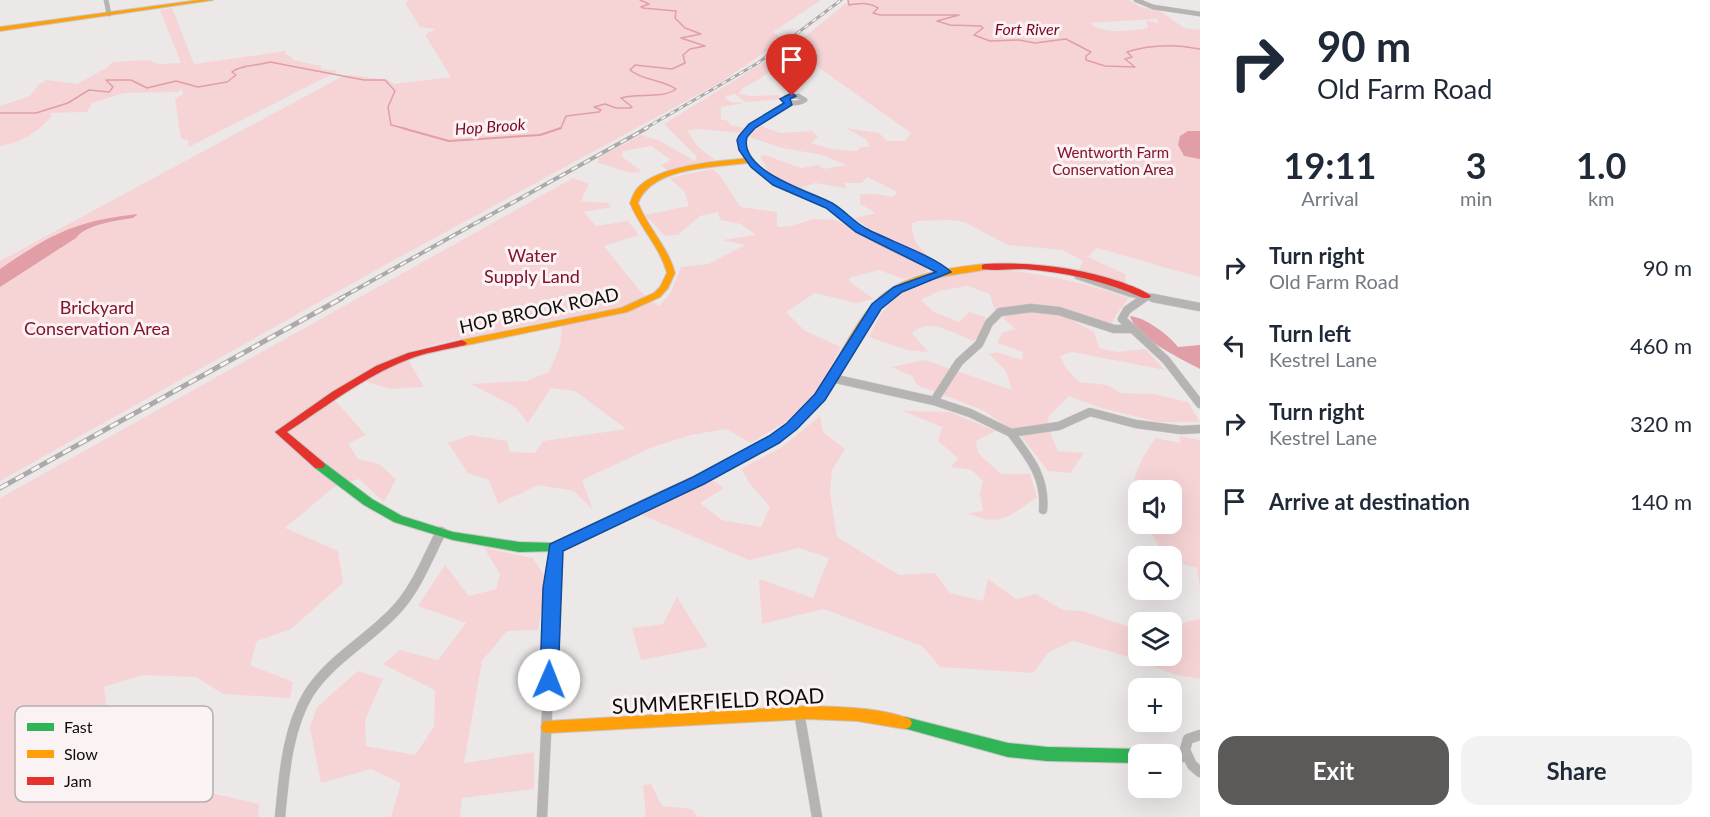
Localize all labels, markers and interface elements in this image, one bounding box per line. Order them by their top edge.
water label: Fort River [995,19,1060,38]
text: 90 m [1317,21,1411,71]
icon: right [1218,24,1296,102]
pin [766,34,817,96]
icon: arrive [775,43,808,76]
text: Old Farm Road [1317,72,1492,105]
water label: Hop Brook [454,114,526,138]
park label: Wentworth Farm Conservation Area [1052,143,1174,178]
text: 19:11 [1284,143,1376,187]
text: 3 [1466,143,1487,187]
text: 1.0 [1576,143,1626,187]
text: Arrival [1301,186,1359,210]
text: min [1460,186,1492,210]
text: km [1588,186,1615,210]
text: Turn right [1269,242,1364,269]
park label: Water Supply Land [484,244,580,287]
icon: right [1218,251,1251,284]
text: 90 m [1643,254,1692,281]
text: Old Farm Road [1269,269,1399,293]
street label: HOP BROOK ROAD [457,282,621,338]
park label: Brickyard Conservation Area [24,296,170,339]
text: Turn left [1269,320,1351,347]
icon: left [1218,329,1251,362]
text: 460 m [1630,332,1692,359]
text: Kestrel Lane [1269,347,1377,371]
text: Turn right [1269,398,1364,425]
icon: right [1218,407,1251,440]
text: 320 m [1630,410,1692,437]
text: Kestrel Lane [1269,425,1377,449]
map controls [1128,480,1182,798]
button: sound [1128,480,1182,534]
icon: arrive [1218,485,1251,518]
text: Arrive at destination [1269,488,1470,515]
text: 140 m [1630,488,1692,515]
button: search [1128,546,1182,600]
button: layers [1128,612,1182,666]
position arrow [517,648,581,712]
button: + [1128,678,1182,732]
street label: SUMMERFIELD ROAD [611,682,825,718]
legend [15,706,213,802]
text: Fast [64,717,93,736]
button: Exit [1218,736,1449,805]
button: Share [1461,736,1692,805]
text: Slow [64,744,98,763]
button: − [1128,744,1182,798]
text: Jam [64,771,92,790]

